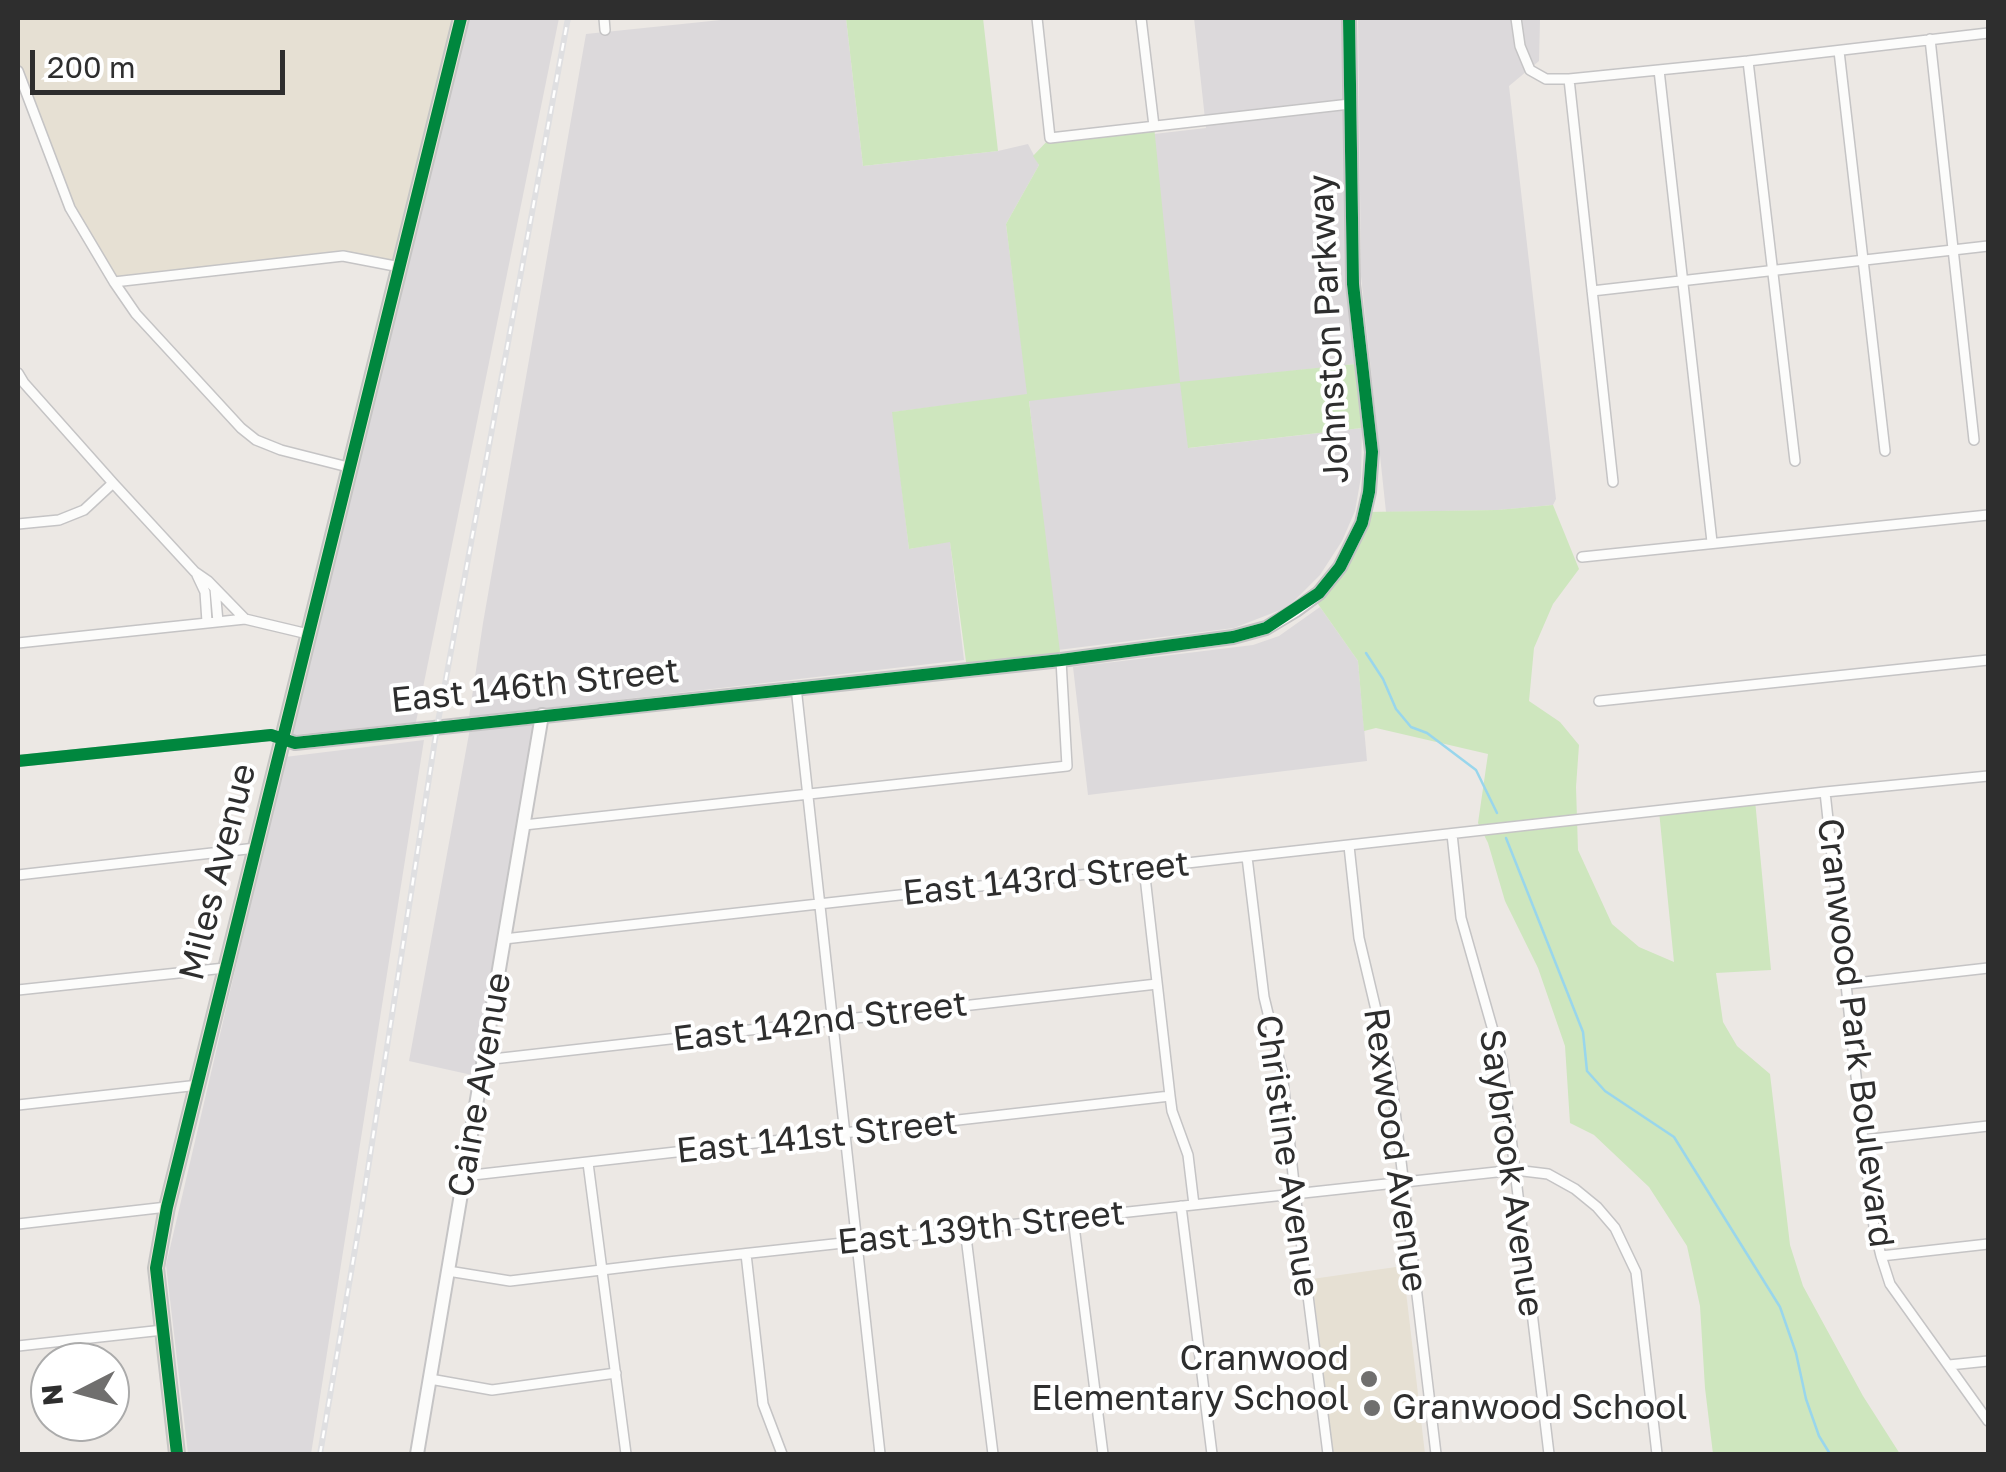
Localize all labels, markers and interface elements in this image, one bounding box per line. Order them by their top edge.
scale bar [35,30,290,92]
text: 200 m [47,49,136,85]
street label: Johnston Parkway [1300,173,1358,485]
street label: East 146th Street [389,650,681,722]
street label: Miles Avenue [171,759,265,985]
street label: Cranwood Park Boulevard [1808,816,1902,1250]
street label: East 143rd Street [901,843,1191,915]
street label: Caine Avenue [440,970,520,1200]
street label: East 142nd Street [670,983,970,1061]
street label: Rexwood Avenue [1354,1005,1436,1295]
street label: Christine Avenue [1246,1012,1328,1300]
street label: Saybrook Avenue [1470,1027,1552,1319]
street label: East 141st Street [674,1101,960,1173]
street label: East 139th Street [835,1192,1127,1264]
place label: Cranwood Elementary School [1031,1338,1349,1420]
north arrow [30,1342,130,1442]
marker: Cranwood Elementary School [1358,1368,1380,1390]
text: N [34,1383,69,1407]
place label: Granwood School [1392,1387,1687,1429]
marker: Granwood School [1361,1397,1383,1419]

